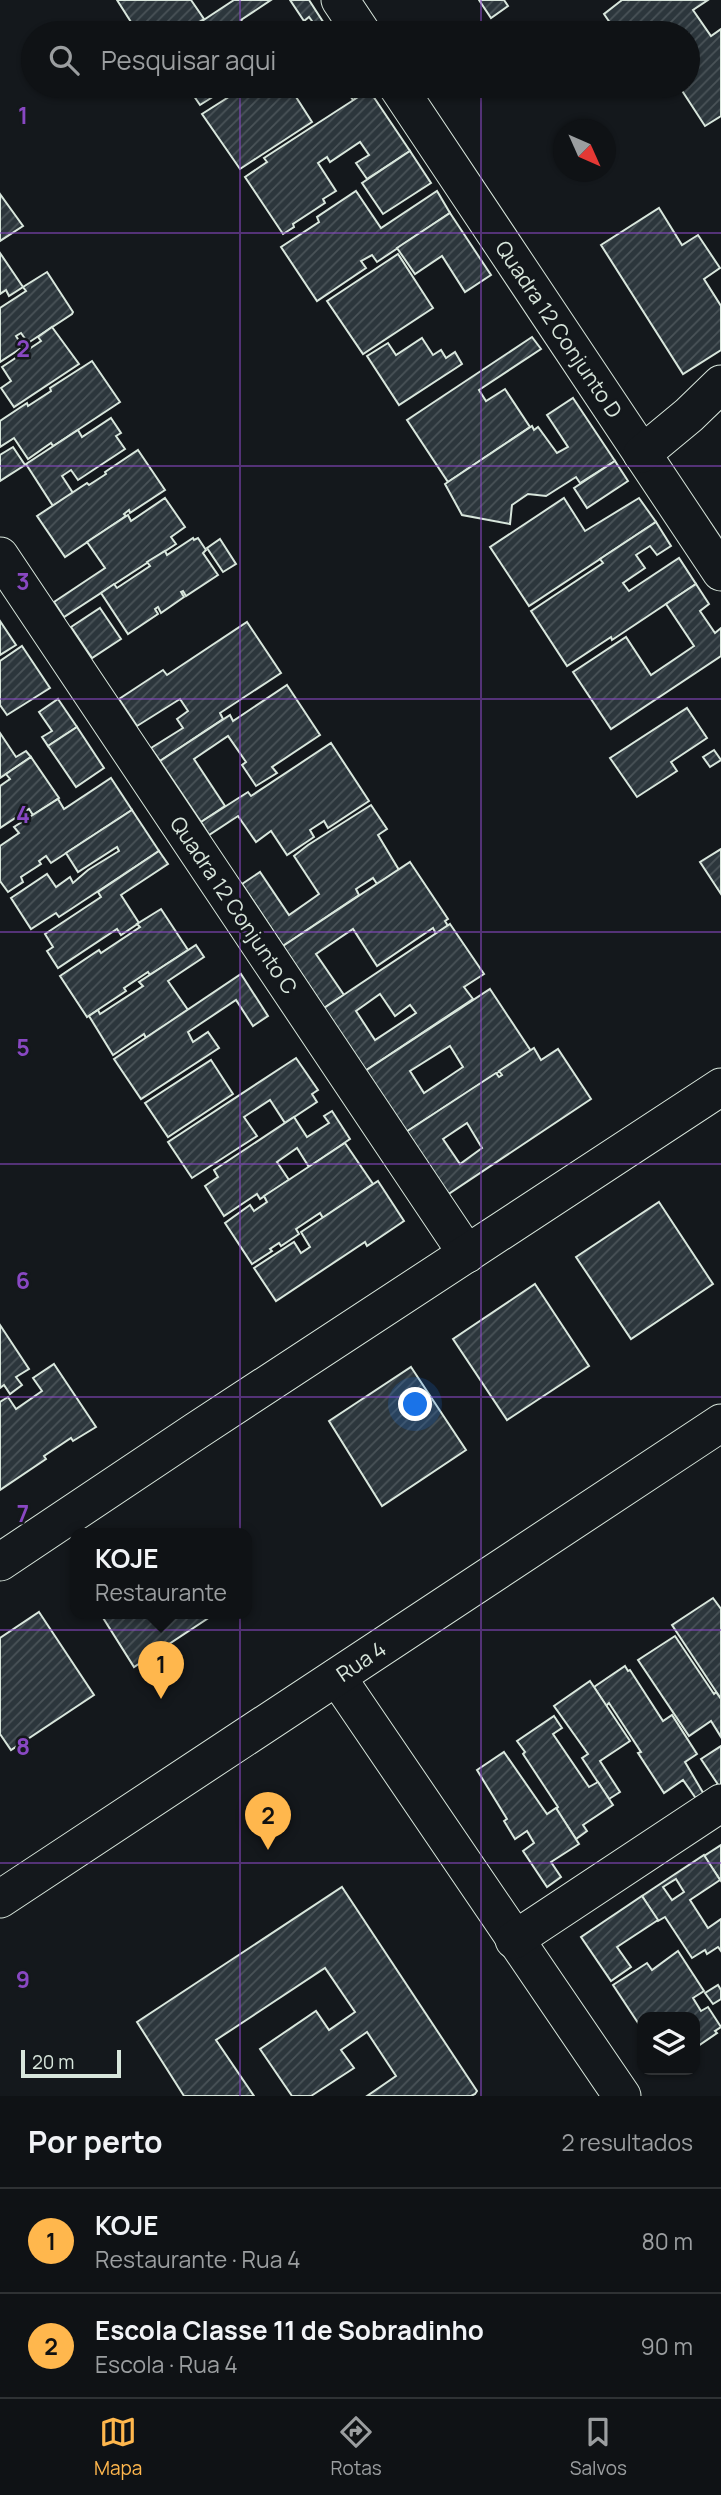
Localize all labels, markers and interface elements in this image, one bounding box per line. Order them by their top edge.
search box [21,21,700,98]
icon: search [45,41,83,79]
text: Pesquisar aqui [101,42,276,78]
text: 1 [18,99,28,131]
north arrow [553,119,616,182]
street label: Quadra 12 Conjunto D [489,235,629,423]
text: 2 [16,332,30,364]
text: 3 [16,565,30,597]
text: 4 [16,798,30,830]
street label: Quadra 12 Conjunto C [164,811,304,999]
text: 5 [16,1031,30,1063]
text: 6 [16,1264,30,1296]
your location [398,1387,432,1421]
text: 7 [17,1497,29,1529]
popup [70,1528,252,1619]
text: KOJE [95,1540,158,1576]
text: Restaurante [95,1576,227,1608]
street label: Rua 4 [331,1634,391,1688]
pin: 1 [138,1641,184,1699]
text: 8 [16,1730,30,1762]
pin: 2 [245,1792,291,1850]
text: 9 [16,1963,30,1995]
map controls [637,2012,700,2075]
button: layers [637,2012,700,2075]
scale bar [21,2047,121,2079]
text: 20 m [32,2049,74,2075]
text: Por perto [28,2121,163,2162]
text: 2 resultados [561,2126,693,2158]
text: KOJE [95,2207,159,2243]
text: 1 [46,2225,56,2257]
text: 80 m [642,2225,693,2257]
text: Restaurante · Rua 4 [95,2243,301,2275]
text: Escola Classe 11 de Sobradinho [95,2312,484,2348]
text: 2 [44,2330,58,2362]
text: 90 m [641,2330,693,2362]
text: Escola · Rua 4 [95,2348,238,2380]
tab: Mapa [94,2413,142,2481]
tab: Rotas [330,2413,382,2481]
tab: Salvos [570,2413,627,2481]

